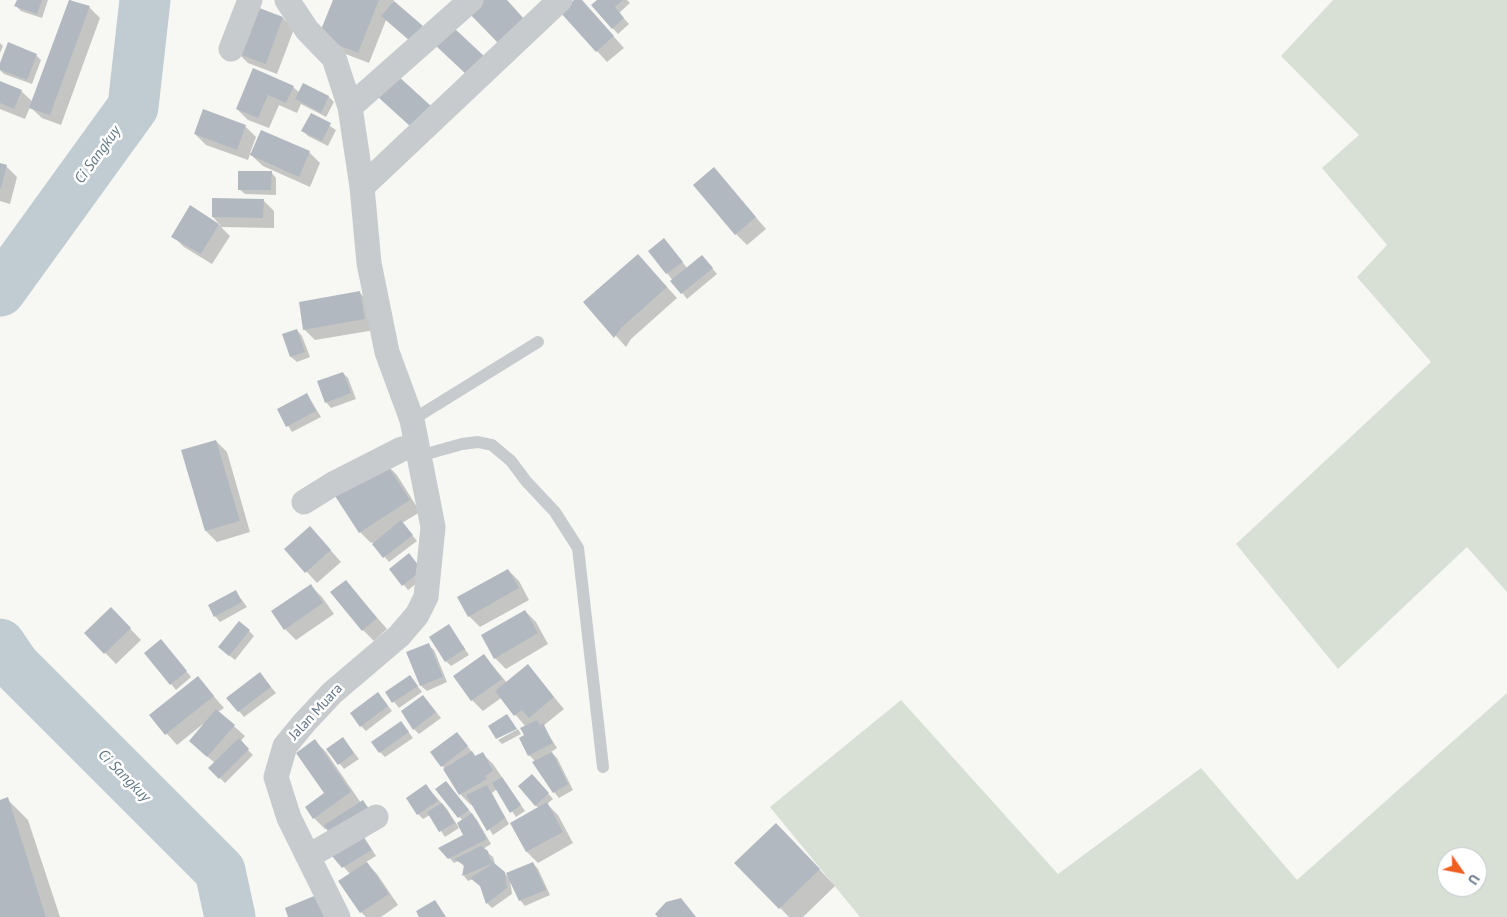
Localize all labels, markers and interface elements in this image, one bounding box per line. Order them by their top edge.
water label: Ci Sangkuy [71,123,125,187]
street label: Jalan Muara [286,680,346,744]
water label: Ci Sangkuy [94,746,154,806]
north arrow [1437,847,1487,897]
text: U [1464,871,1484,888]

